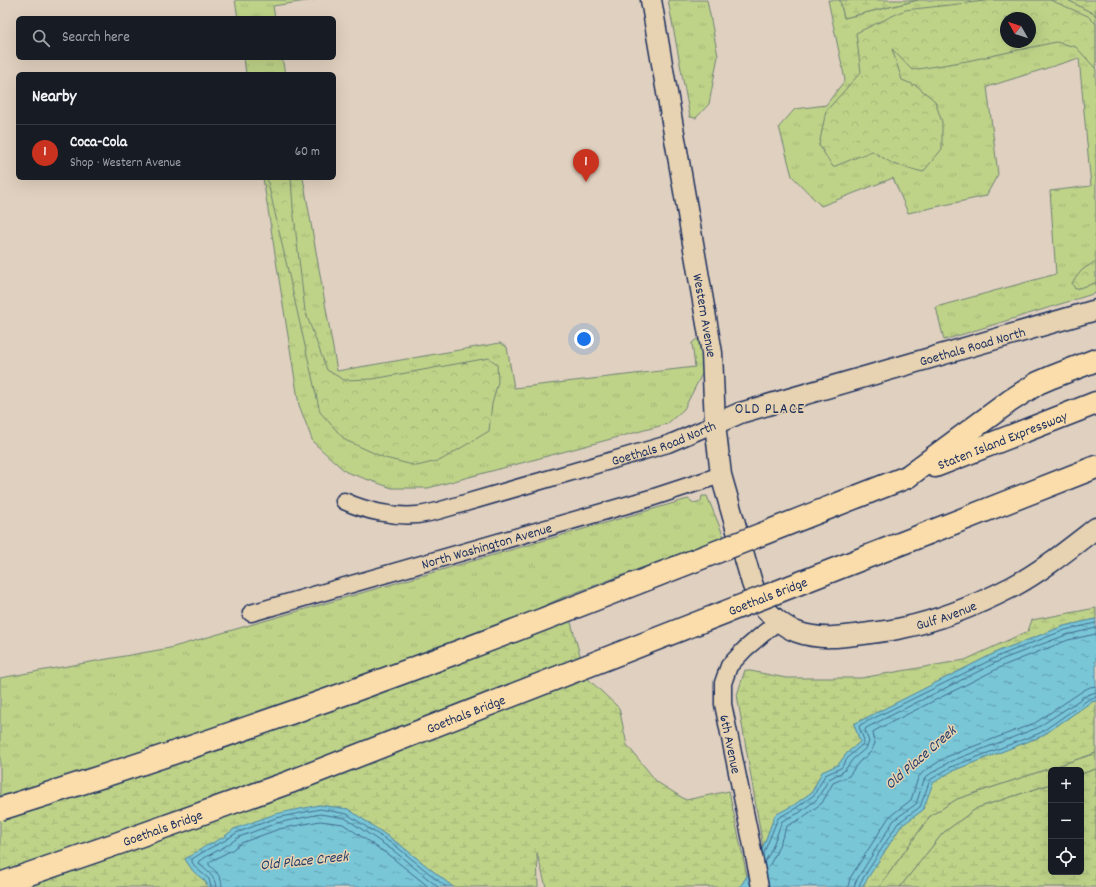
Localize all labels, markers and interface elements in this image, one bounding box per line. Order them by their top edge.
north arrow [1000,12,1036,48]
search box [16,16,336,60]
icon: search [30,27,52,49]
text: Search here [62,27,130,49]
text: Nearby [32,86,76,110]
text: Coca-Cola [70,132,127,154]
text: 1 [44,143,46,162]
text: 60 m [295,143,320,162]
pin: 1 [573,149,599,182]
text: Shop · Western Avenue [70,154,181,173]
street label: Western Avenue [686,272,720,358]
street label: Goethals Road North [917,323,1028,373]
your location [574,329,594,349]
district label: OLD PLACE [735,399,805,421]
street label: Staten Island Expressway [935,407,1071,476]
street label: Goethals Road North [609,417,719,472]
street label: North Washington Avenue [419,519,555,575]
street label: Goethals Bridge [726,573,811,622]
street label: Gulf Avenue [914,597,980,636]
street label: Goethals Bridge [424,691,509,740]
street label: 6th Avenue [713,713,745,776]
water label: Old Place Creek [881,720,963,796]
map controls [1048,767,1084,875]
button: + [1048,767,1084,803]
button: − [1048,803,1084,839]
street label: Goethals Bridge [120,806,206,853]
button: locate [1048,839,1084,875]
water label: Old Place Creek [259,846,351,878]

